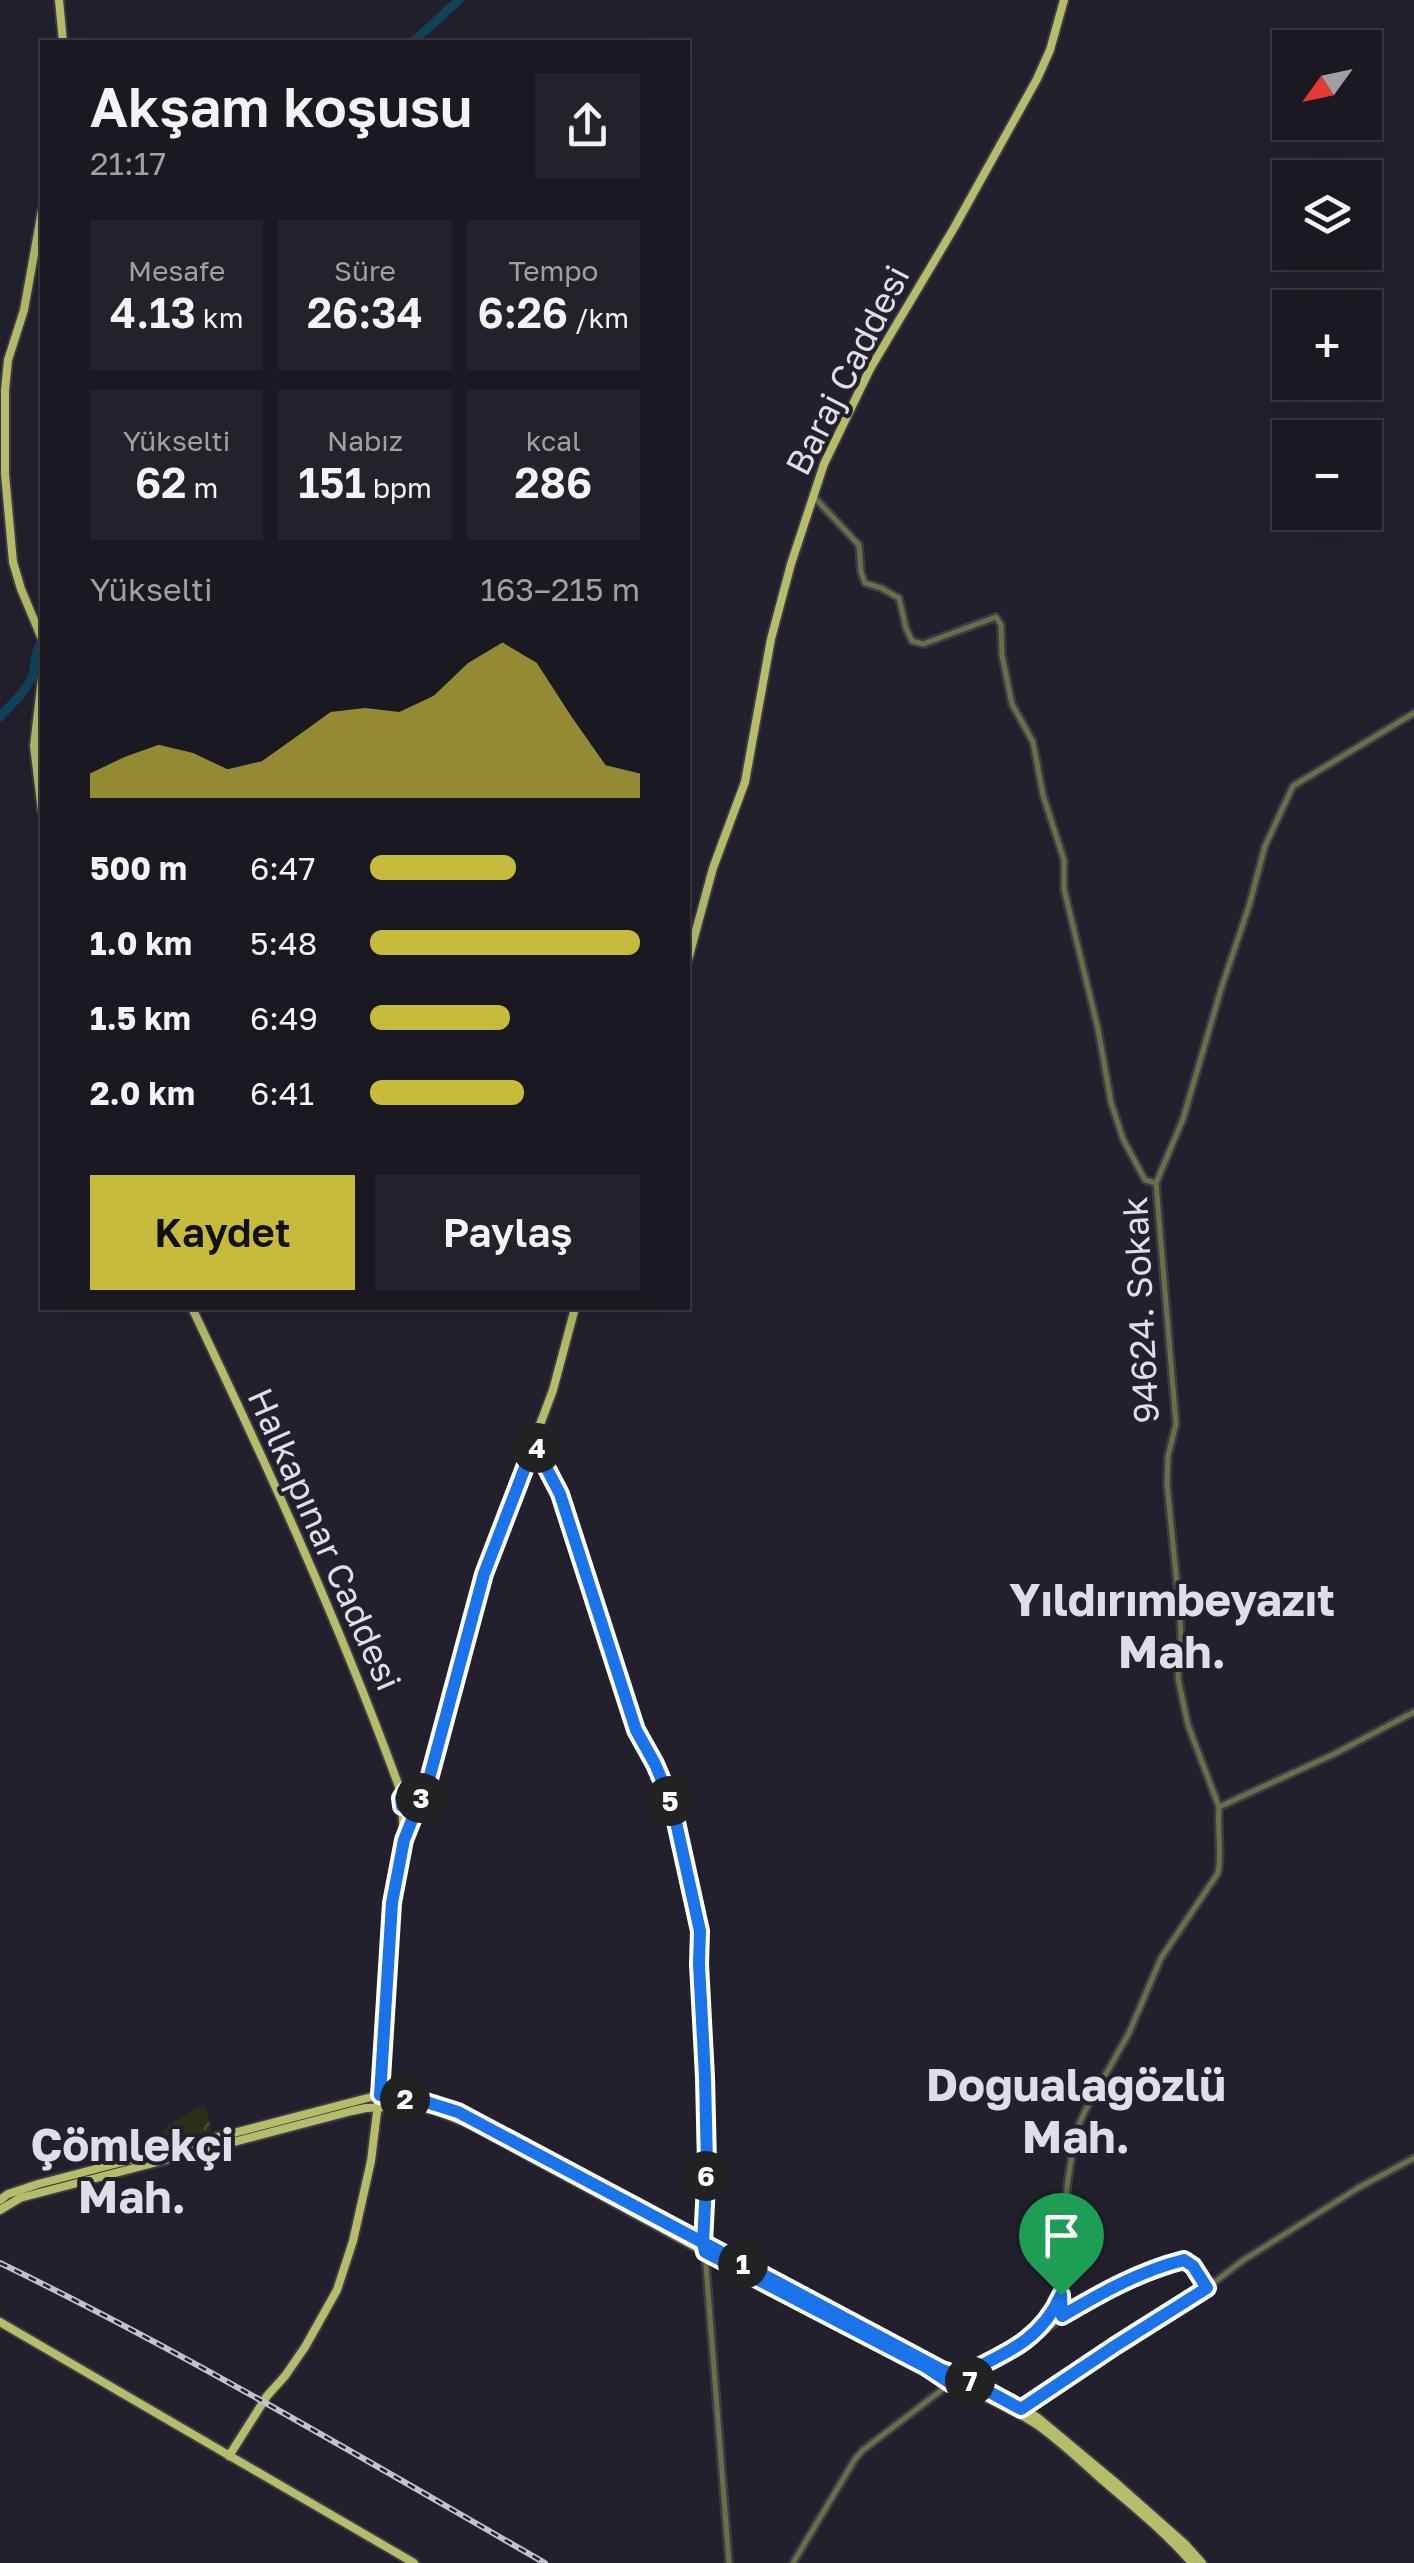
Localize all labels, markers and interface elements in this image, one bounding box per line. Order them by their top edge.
north arrow [1272,30,1382,140]
map controls [1272,30,1382,530]
text: Akşam koşusu [90,73,473,139]
button: share [535,73,640,178]
text: 21:17 [90,144,166,182]
button: layers [1272,160,1382,270]
text: Mesafe [128,254,225,287]
text: Süre [334,254,396,287]
text: Tempo [508,254,598,287]
street label: Baraj Caddesi [776,258,918,482]
text: 4.13 [110,287,196,337]
text: 26:34 [307,287,423,337]
text: 6:26 [477,287,568,337]
button: + [1272,290,1382,400]
text: km [196,301,243,334]
text: /km [568,301,629,334]
button: − [1272,420,1382,530]
text: Yükselti [123,424,230,457]
text: Nabız [327,424,403,457]
text: kcal [526,424,581,457]
text: 62 [135,457,186,507]
text: 151 [298,457,366,507]
text: 286 [514,457,592,507]
text: m [186,471,218,504]
text: bpm [366,471,432,504]
text: Yükselti [90,570,213,608]
text: 163–215 m [480,570,640,608]
text: 500 m [90,849,187,887]
text: 6:47 [250,849,315,887]
text: 1.0 km [90,924,192,962]
text: 5:48 [250,924,317,962]
text: 1.5 km [90,999,191,1037]
text: 6:49 [250,999,318,1037]
text: 2.0 km [90,1074,195,1112]
text: 6:41 [250,1074,314,1112]
button: Kaydet [90,1175,355,1290]
button: Paylaş [375,1175,640,1290]
street label: 94624. Sokak [1113,1196,1167,1424]
street label: Halkapınar Caddesi [239,1381,411,1697]
pin: 4 [512,1423,562,1473]
text: 4 [528,1431,546,1464]
district label: Yıldırımbeyazıt Mah. [1009,1572,1335,1678]
pin: 3 [396,1773,446,1823]
pin: 5 [645,1776,695,1826]
text: 3 [412,1781,430,1814]
text: 5 [661,1784,679,1817]
district label: Doğualagözlü Mah. [926,2057,1226,2163]
pin: 2 [380,2074,430,2124]
text: 2 [396,2082,414,2115]
district label: Çömlekçi Mah. [30,2117,234,2223]
pin: 6 [681,2151,731,2201]
text: 6 [697,2159,715,2192]
pin [1019,2193,1104,2296]
icon: arrive [1034,2208,1089,2263]
pin: 1 [718,2239,768,2289]
text: 1 [736,2247,750,2280]
pin: 7 [945,2356,995,2406]
text: 7 [962,2364,978,2397]

